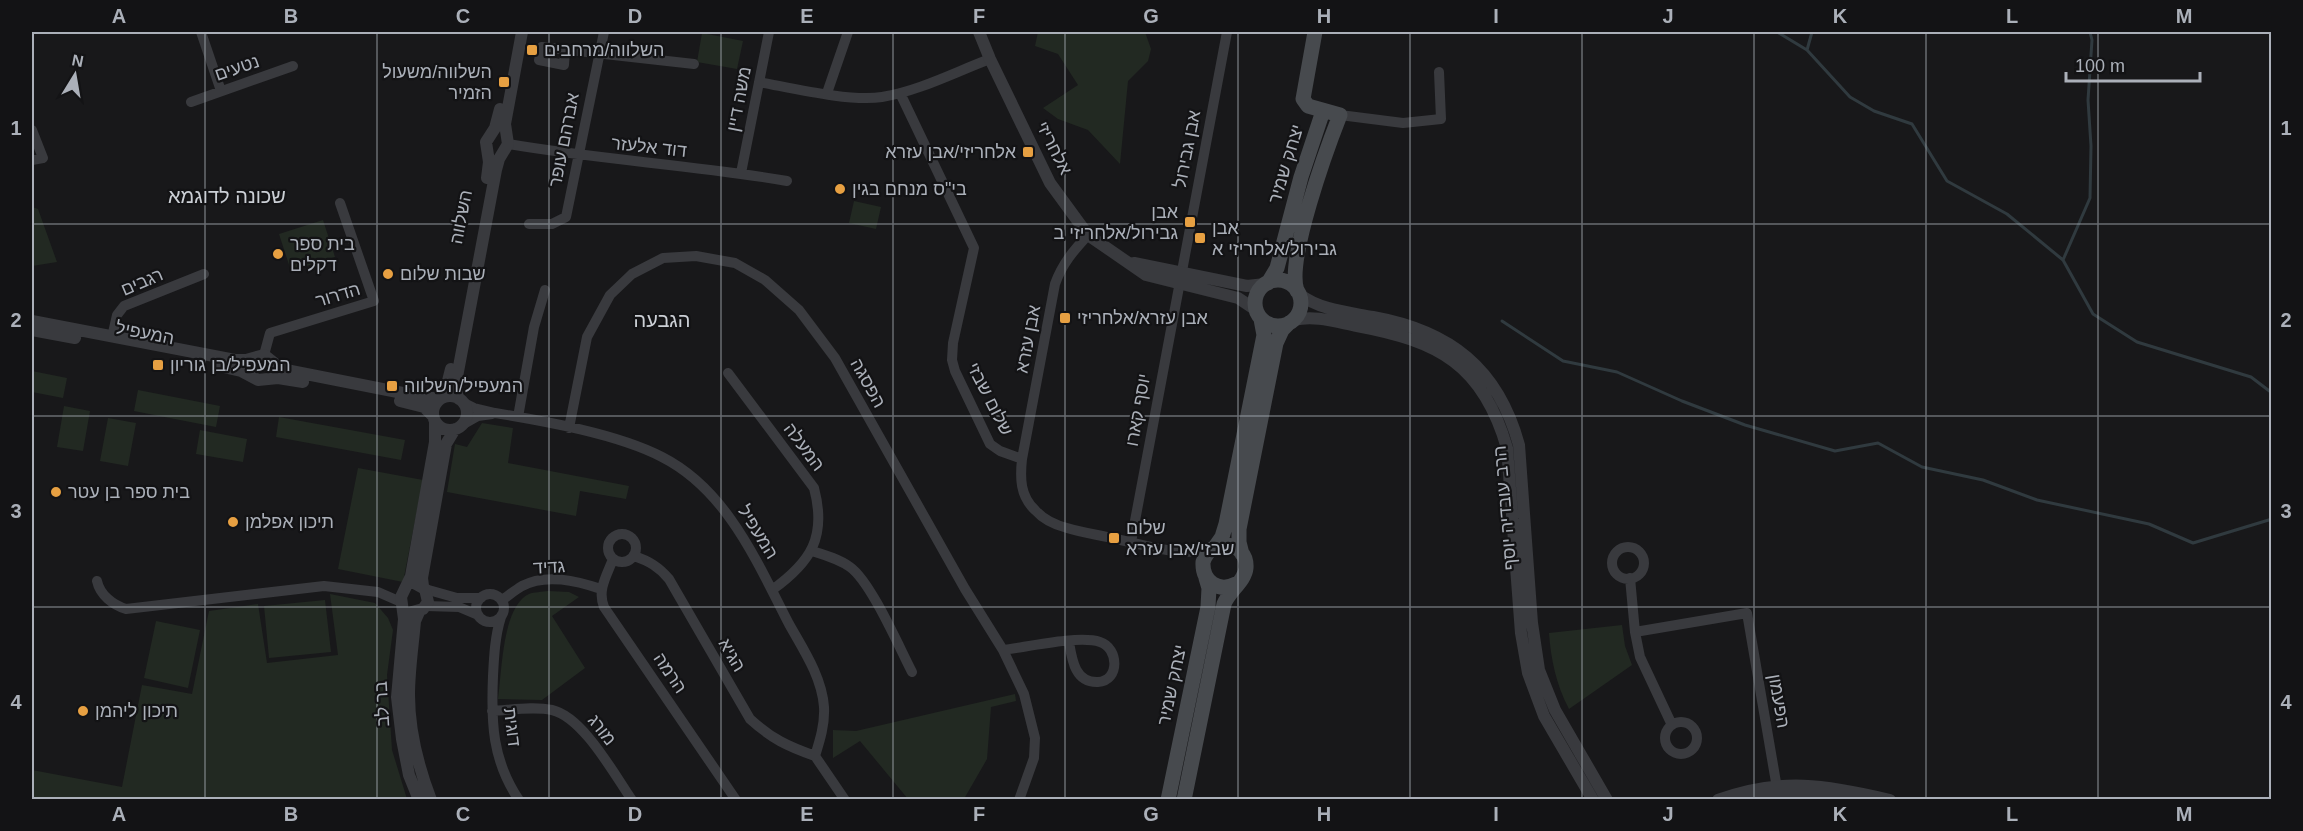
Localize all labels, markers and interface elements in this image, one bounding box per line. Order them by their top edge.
text: A [112,5,126,27]
text: B [284,5,298,27]
text: C [456,5,470,27]
text: D [628,5,642,27]
text: E [800,5,814,27]
text: F [973,5,985,27]
text: G [1143,5,1159,27]
text: H [1317,5,1331,27]
text: I [1493,5,1499,27]
text: J [1662,5,1674,27]
text: K [1833,5,1848,27]
text: L [2006,5,2018,27]
text: M [2176,5,2192,27]
place label: השלווה/מרחבים [544,40,664,60]
marker: השלווה/מרחבים [525,43,539,57]
north arrow [45,45,105,105]
scale bar [2066,45,2200,83]
text: N [70,51,85,70]
street label: נטעים [212,51,262,85]
text: 100 m [2075,56,2125,76]
place label: השלווה/משעול הזמיר [382,62,492,103]
street label: משה דיין [723,65,755,133]
marker: השלווה/משעול הזמיר [497,75,511,89]
street label: אברהם עופר [545,91,583,189]
street label: אבן גבירול [1170,108,1204,190]
text: 1 [10,117,22,139]
text: 1 [2280,117,2292,139]
street label: אלחריזי [1032,118,1076,178]
street label: יצחק שמיר [1264,122,1308,206]
street label: דוד אלעזר [610,133,688,161]
place label: אלחריזי/אבן עזרא [885,142,1017,162]
marker: אלחריזי/אבן עזרא [1021,145,1035,159]
place label: בי"ס מנחם בגין [852,179,967,199]
marker: בי"ס מנחם בגין [833,182,847,196]
district label: שכונה לדוגמא [168,185,286,207]
street label: השלווה [446,188,476,246]
place label: אבן גבירול/אלחריזי ב [1054,202,1179,243]
marker: אבן גבירול/אלחריזי ב [1183,215,1197,229]
place label: אבן גבירול/אלחריזי א [1212,218,1337,259]
marker: אבן גבירול/אלחריזי א [1193,231,1207,245]
place label: בית ספר דקלים [290,234,355,275]
marker: בית ספר דקלים [271,247,285,261]
street label: רגבים [118,264,166,300]
place label: שבות שלום [400,264,486,284]
marker: שבות שלום [381,267,395,281]
street label: הדרור [313,279,363,311]
street label: אבן עזרא [1012,303,1045,375]
place label: אבן עזרא/אלחריזי [1077,308,1208,328]
text: 2 [10,309,22,331]
district label: הגבעה [633,309,691,331]
text: 2 [2280,309,2292,331]
marker: אבן עזרא/אלחריזי [1058,311,1072,325]
street label: המעפיל [114,318,176,348]
place label: המעפיל/בן גוריון [170,355,291,375]
street label: הפסגה [846,355,890,411]
marker: המעפיל/בן גוריון [151,358,165,372]
street label: שלום שבזי [963,359,1017,439]
street label: יוסף קארו [1122,372,1154,448]
place label: המעפיל/השלווה [404,376,523,396]
marker: המעפיל/השלווה [385,379,399,393]
street label: המעלה [780,419,828,475]
street label: הרב עובדיה יוסף [1490,445,1520,571]
place label: בית ספר בן עטר [68,482,190,502]
marker: בית ספר בן עטר [49,485,63,499]
text: 3 [10,500,22,522]
text: 3 [2280,500,2292,522]
street label: המעפיל [734,502,782,562]
place label: תיכון אפלמן [245,512,334,532]
marker: תיכון אפלמן [226,515,240,529]
place label: שלום שבזי/אבן עזרא [1126,518,1234,559]
marker: שלום שבזי/אבן עזרא [1107,531,1121,545]
street label: גדיד [532,556,566,578]
street label: הגיא [715,635,749,675]
street label: יצחק שמיר [1154,643,1190,727]
street label: הרמה [649,649,691,697]
street label: הפעמון [1764,672,1794,730]
street label: בר לב [371,681,393,727]
text: 4 [10,691,22,713]
text: 4 [2280,691,2292,713]
place label: תיכון ליהמן [95,701,178,721]
marker: תיכון ליהמן [76,704,90,718]
street label: דוגית [500,706,524,748]
street label: מורג [584,711,620,749]
text: A [112,803,126,825]
text: B [284,803,298,825]
text: C [456,803,470,825]
text: D [628,803,642,825]
text: E [800,803,814,825]
text: F [973,803,985,825]
text: G [1143,803,1159,825]
text: H [1317,803,1331,825]
text: I [1493,803,1499,825]
text: J [1662,803,1674,825]
text: K [1833,803,1848,825]
text: L [2006,803,2018,825]
text: M [2176,803,2192,825]

